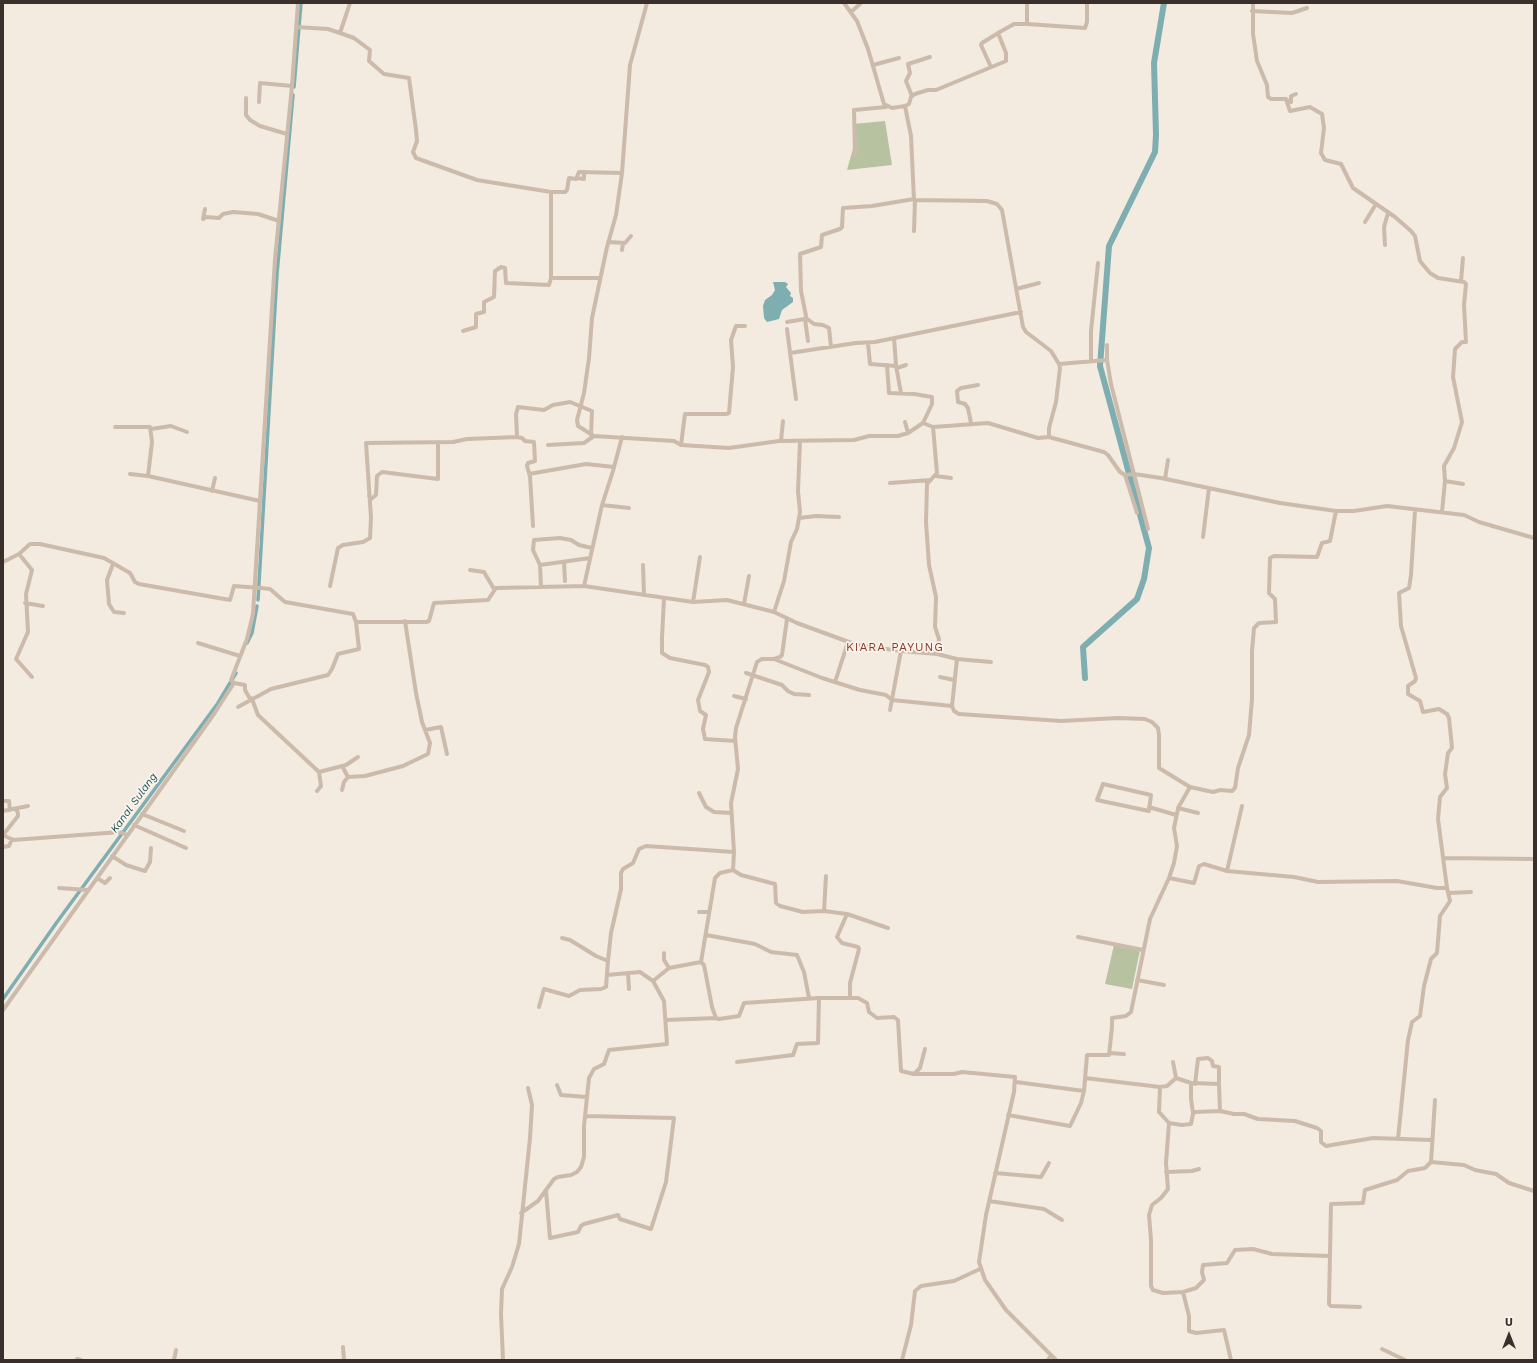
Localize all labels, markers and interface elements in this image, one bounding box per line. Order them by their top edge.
district label: KIARA PAYUNG [846,640,944,654]
water label: Kanal Sulang [108,771,160,835]
north arrow [1489,1315,1529,1355]
text: U [1505,1316,1513,1329]

